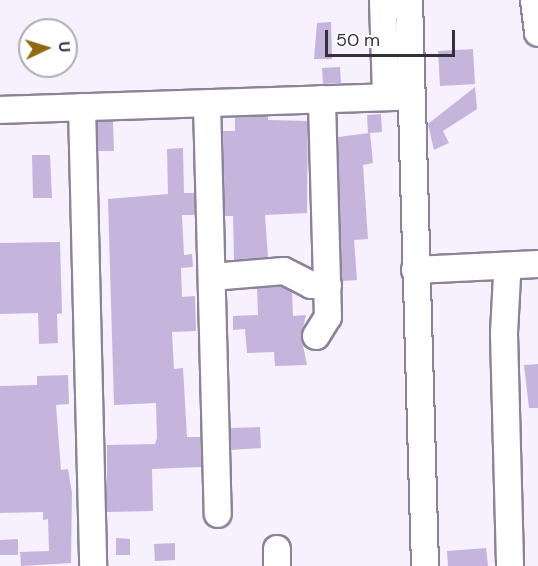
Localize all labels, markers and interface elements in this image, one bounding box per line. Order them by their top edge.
north arrow [18,18,78,78]
scale bar [328,18,458,56]
text: 50 m [336,28,380,52]
text: U [54,41,75,53]

